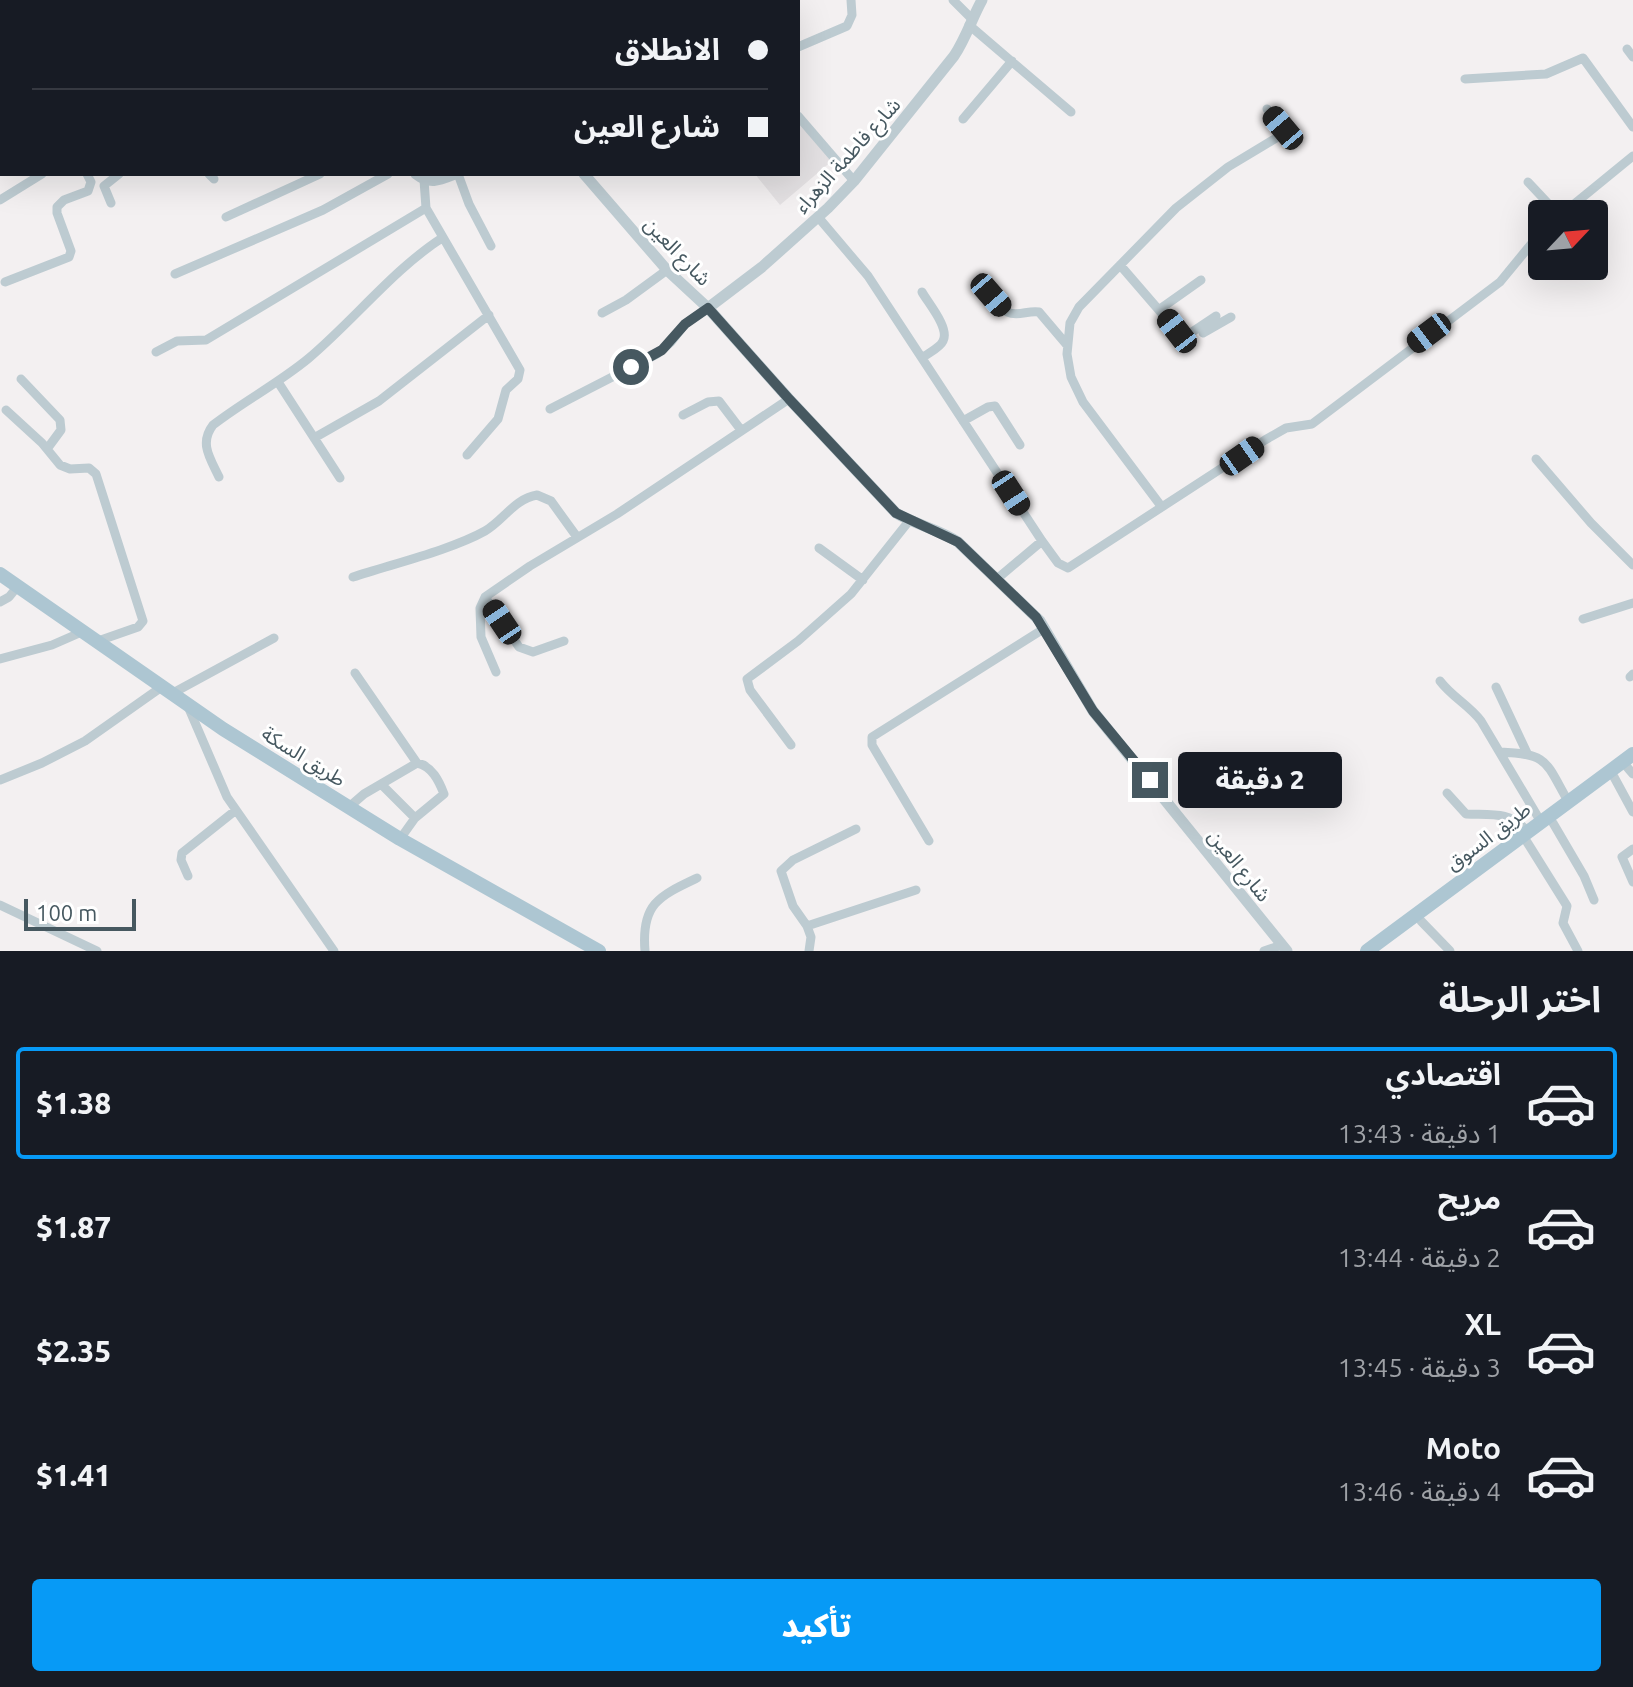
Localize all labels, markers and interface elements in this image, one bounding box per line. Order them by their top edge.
text: الانطلاق [615,32,720,66]
street label: شارع فاطمة الزهراء [789,93,908,220]
car [1258,102,1308,154]
text: شارع العين [574,109,720,143]
north arrow [1528,200,1608,280]
map controls [1528,200,1608,280]
street label: شارع العين [637,212,716,293]
car [966,269,1016,321]
car [1153,305,1201,357]
car [1403,309,1455,357]
route start [613,349,649,385]
car [1215,432,1269,480]
car [988,466,1034,520]
car [479,595,525,649]
street label: طريق السكة [257,721,350,792]
callout: 2 دقيقة [1178,752,1342,808]
route end [1132,762,1168,798]
text: 2 دقيقة [1216,765,1304,794]
street label: طريق السوق [1441,797,1536,877]
street label: شارع العين [1201,824,1276,908]
scale bar [24,895,136,931]
text: 100 m [36,900,97,925]
text: اختر الرحلة [1439,978,1601,1019]
text: اقتصادي [1386,1057,1501,1091]
icon: car [1525,1067,1597,1139]
text: $1.38 [36,1086,111,1120]
text: 1 دقيقة · 13:43 [1338,1119,1501,1148]
text: مريح [1438,1181,1501,1215]
icon: car [1525,1191,1597,1263]
text: $1.87 [36,1210,111,1244]
text: 2 دقيقة · 13:44 [1338,1243,1501,1272]
text: XL [1465,1307,1501,1341]
icon: car [1525,1315,1597,1387]
text: $2.35 [36,1334,111,1368]
text: 3 دقيقة · 13:45 [1338,1353,1501,1382]
text: Moto [1426,1431,1501,1465]
icon: car [1525,1439,1597,1511]
text: $1.41 [36,1458,111,1492]
text: 4 دقيقة · 13:46 [1338,1477,1501,1506]
button: تأكيد [32,1579,1601,1671]

